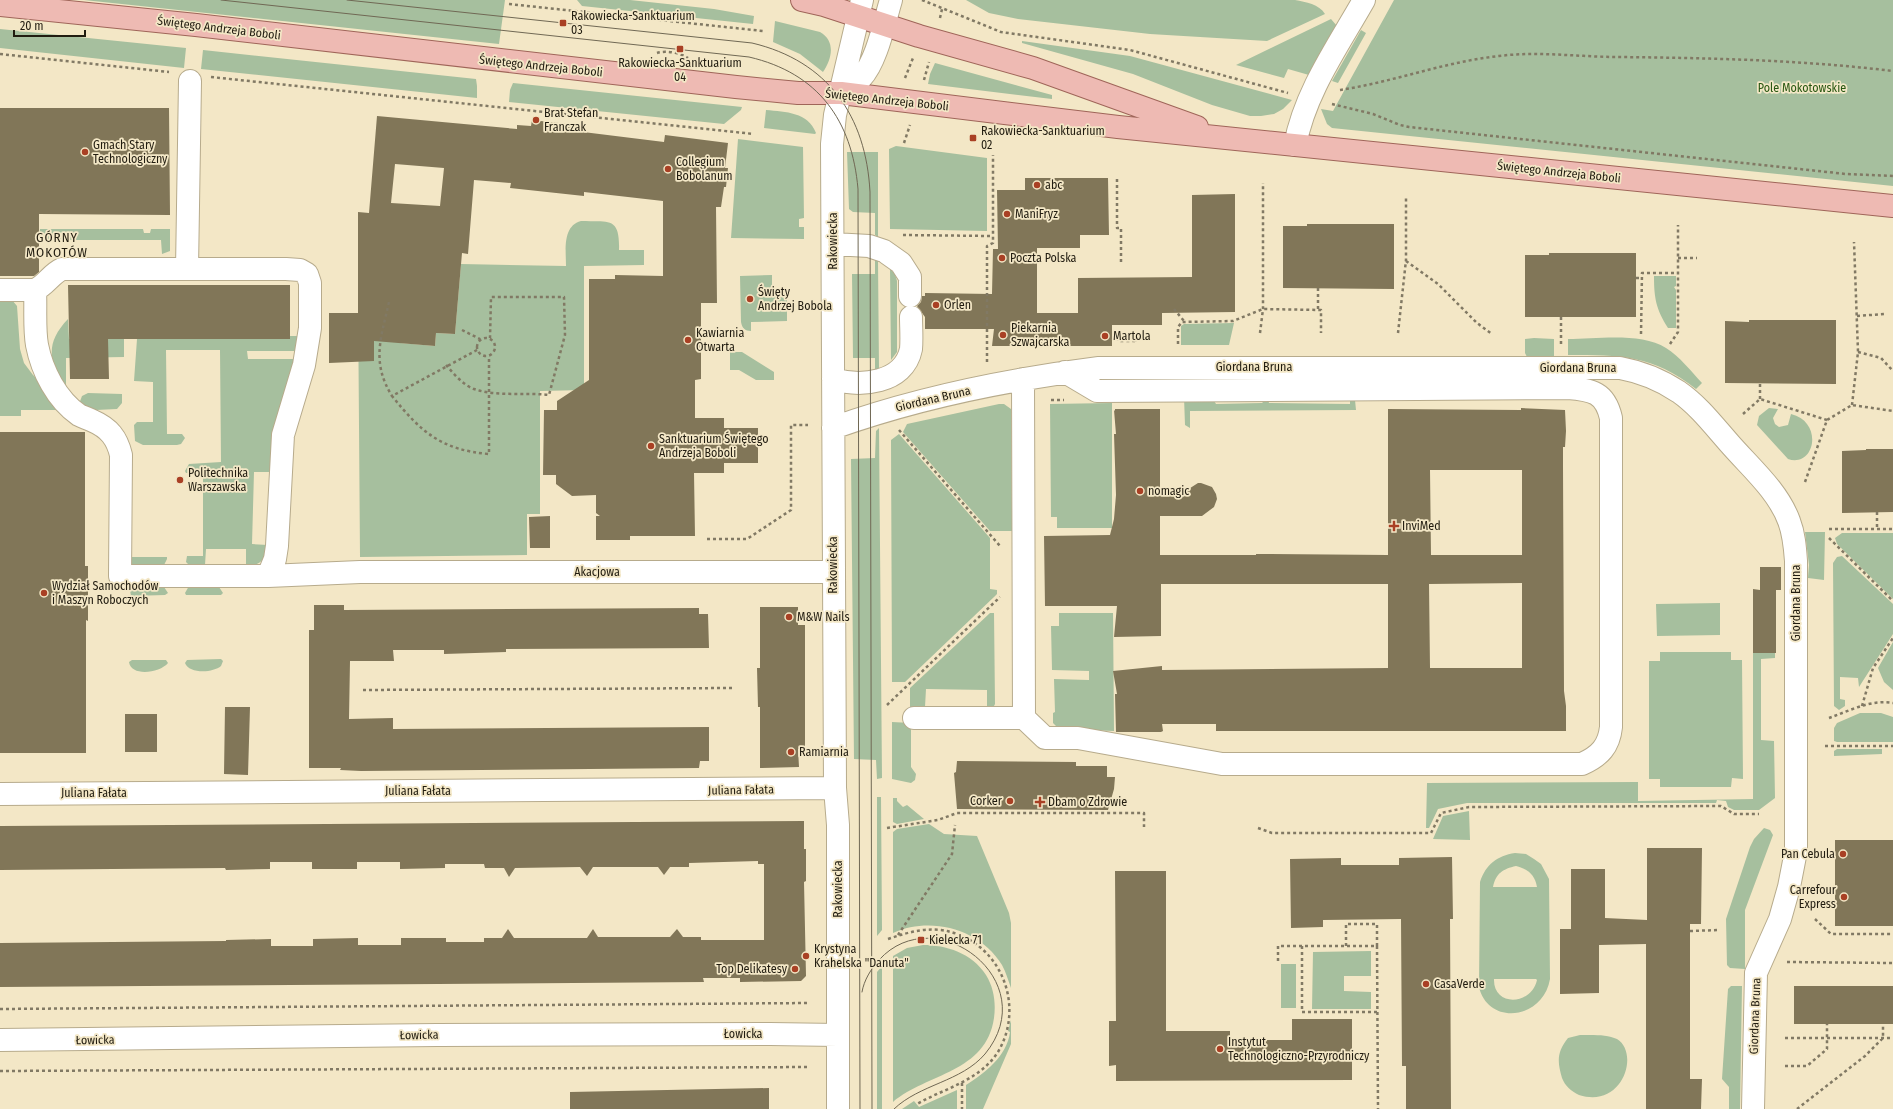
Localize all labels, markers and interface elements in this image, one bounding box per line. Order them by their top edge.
place label: Rakowiecka-Sanktuarium 03 [571,9,695,37]
scale bar [14,12,85,38]
street label: Świętego Andrzeja Boboli [156,12,282,43]
marker: Rakowiecka-Sanktuarium 03 [558,18,568,28]
text: 20 m [20,19,44,33]
marker: Rakowiecka-Sanktuarium 04 [675,44,685,54]
street label: Świętego Andrzeja Boboli [478,52,604,79]
place label: Rakowiecka-Sanktuarium 04 [618,56,742,84]
park label: Pole Mokotowskie [1758,81,1846,95]
street label: Świętego Andrzeja Boboli [824,86,950,113]
place label: Brat Stefan Franczak [544,106,598,134]
marker: Brat Stefan Franczak [531,115,541,125]
place label: Rakowiecka-Sanktuarium 02 [981,124,1105,152]
marker: Rakowiecka-Sanktuarium 02 [968,133,978,143]
place label: Gmach Stary Technologiczny [93,138,168,166]
marker: Gmach Stary Technologiczny [80,147,90,157]
place label: Collegium Bobolanum [676,155,732,183]
street label: Świętego Andrzeja Boboli [1496,158,1622,185]
marker: Collegium Bobolanum [663,164,673,174]
place label: abc [1045,178,1062,192]
marker: abc [1032,180,1042,190]
place label: ManiFryz [1015,207,1058,221]
marker: ManiFryz [1002,209,1012,219]
street label: Rakowiecka [826,212,840,270]
district label: GÓRNY MOKOTÓW [26,230,88,260]
place label: Poczta Polska [1010,251,1077,265]
marker: Poczta Polska [997,253,1007,263]
place label: Święty Andrzej Bobola [758,284,832,313]
marker: Święty Andrzej Bobola [745,294,755,304]
place label: Orlen [944,298,971,312]
marker: Orlen [931,300,941,310]
place label: Piekarnia Szwajcarska [1011,321,1070,349]
place label: Kawiarnia Otwarta [696,326,744,354]
place label: Martola [1113,329,1151,343]
marker: Piekarnia Szwajcarska [998,330,1008,340]
marker: Martola [1100,331,1110,341]
marker: Kawiarnia Otwarta [683,335,693,345]
street label: Giordana Bruna [1216,360,1292,374]
street label: Giordana Bruna [1540,361,1616,375]
street label: Giordana Bruna [894,384,972,414]
place label: Sanktuarium Świętego Andrzeja Boboli [659,431,769,460]
marker: Sanktuarium Świętego Andrzeja Boboli [646,441,656,451]
place label: Politechnika Warszawska [188,466,248,494]
marker: Politechnika Warszawska [175,475,185,485]
place label: nomagic [1148,484,1189,498]
marker: nomagic [1135,486,1145,496]
place label: InviMed [1402,519,1441,533]
marker: InviMed [1389,521,1399,531]
street label: Rakowiecka [826,536,840,594]
street label: Akacjowa [574,565,620,579]
street label: Giordana Bruna [1789,565,1803,641]
place label: Wydział Samochodów i Maszyn Roboczych [52,579,158,607]
marker: Wydział Samochodów i Maszyn Roboczych [39,588,49,598]
place label: M&W Nails [797,610,850,624]
marker: M&W Nails [784,612,794,622]
place label: Ramiarnia [799,745,849,759]
marker: Ramiarnia [786,747,796,757]
street label: Juliana Fałata [708,782,774,798]
street label: Juliana Fałata [385,784,451,798]
street label: Juliana Fałata [61,786,127,800]
place label: Corker [970,794,1003,808]
place label: Dbam o Zdrowie [1048,795,1127,809]
marker: Corker [1005,796,1015,806]
marker: Dbam o Zdrowie [1035,797,1045,807]
place label: Pan Cebula [1781,847,1835,861]
marker: Pan Cebula [1838,849,1848,859]
street label: Rakowiecka [831,860,845,918]
place label: Carrefour Express [1790,883,1837,911]
marker: Carrefour Express [1839,892,1849,902]
place label: Kielecka 71 [929,933,982,947]
marker: Kielecka 71 [916,935,926,945]
place label: Krystyna Krahelska "Danuta" [814,942,909,970]
marker: Krystyna Krahelska "Danuta" [801,951,811,961]
place label: Top Delikatesy [716,962,788,976]
marker: Top Delikatesy [790,964,800,974]
place label: CasaVerde [1434,977,1485,991]
street label: Giordana Bruna [1747,977,1763,1055]
marker: CasaVerde [1421,979,1431,989]
street label: Łowicka [724,1027,763,1041]
street label: Łowicka [399,1028,439,1042]
street label: Łowicka [75,1033,115,1047]
place label: Instytut Technologiczno-Przyrodniczy [1228,1035,1370,1063]
marker: Instytut Technologiczno-Przyrodniczy [1215,1044,1225,1054]

